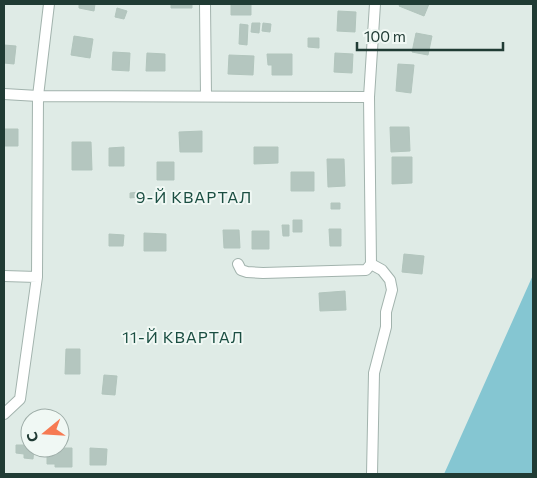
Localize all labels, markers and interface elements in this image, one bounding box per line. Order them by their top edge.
scale bar [357,20,503,52]
text: 100 m [364,27,406,45]
district label: 9-Й КВАРТАЛ [136,187,252,206]
district label: 11-Й КВАРТАЛ [122,327,244,346]
north arrow [20,408,70,458]
text: С [23,430,42,444]

